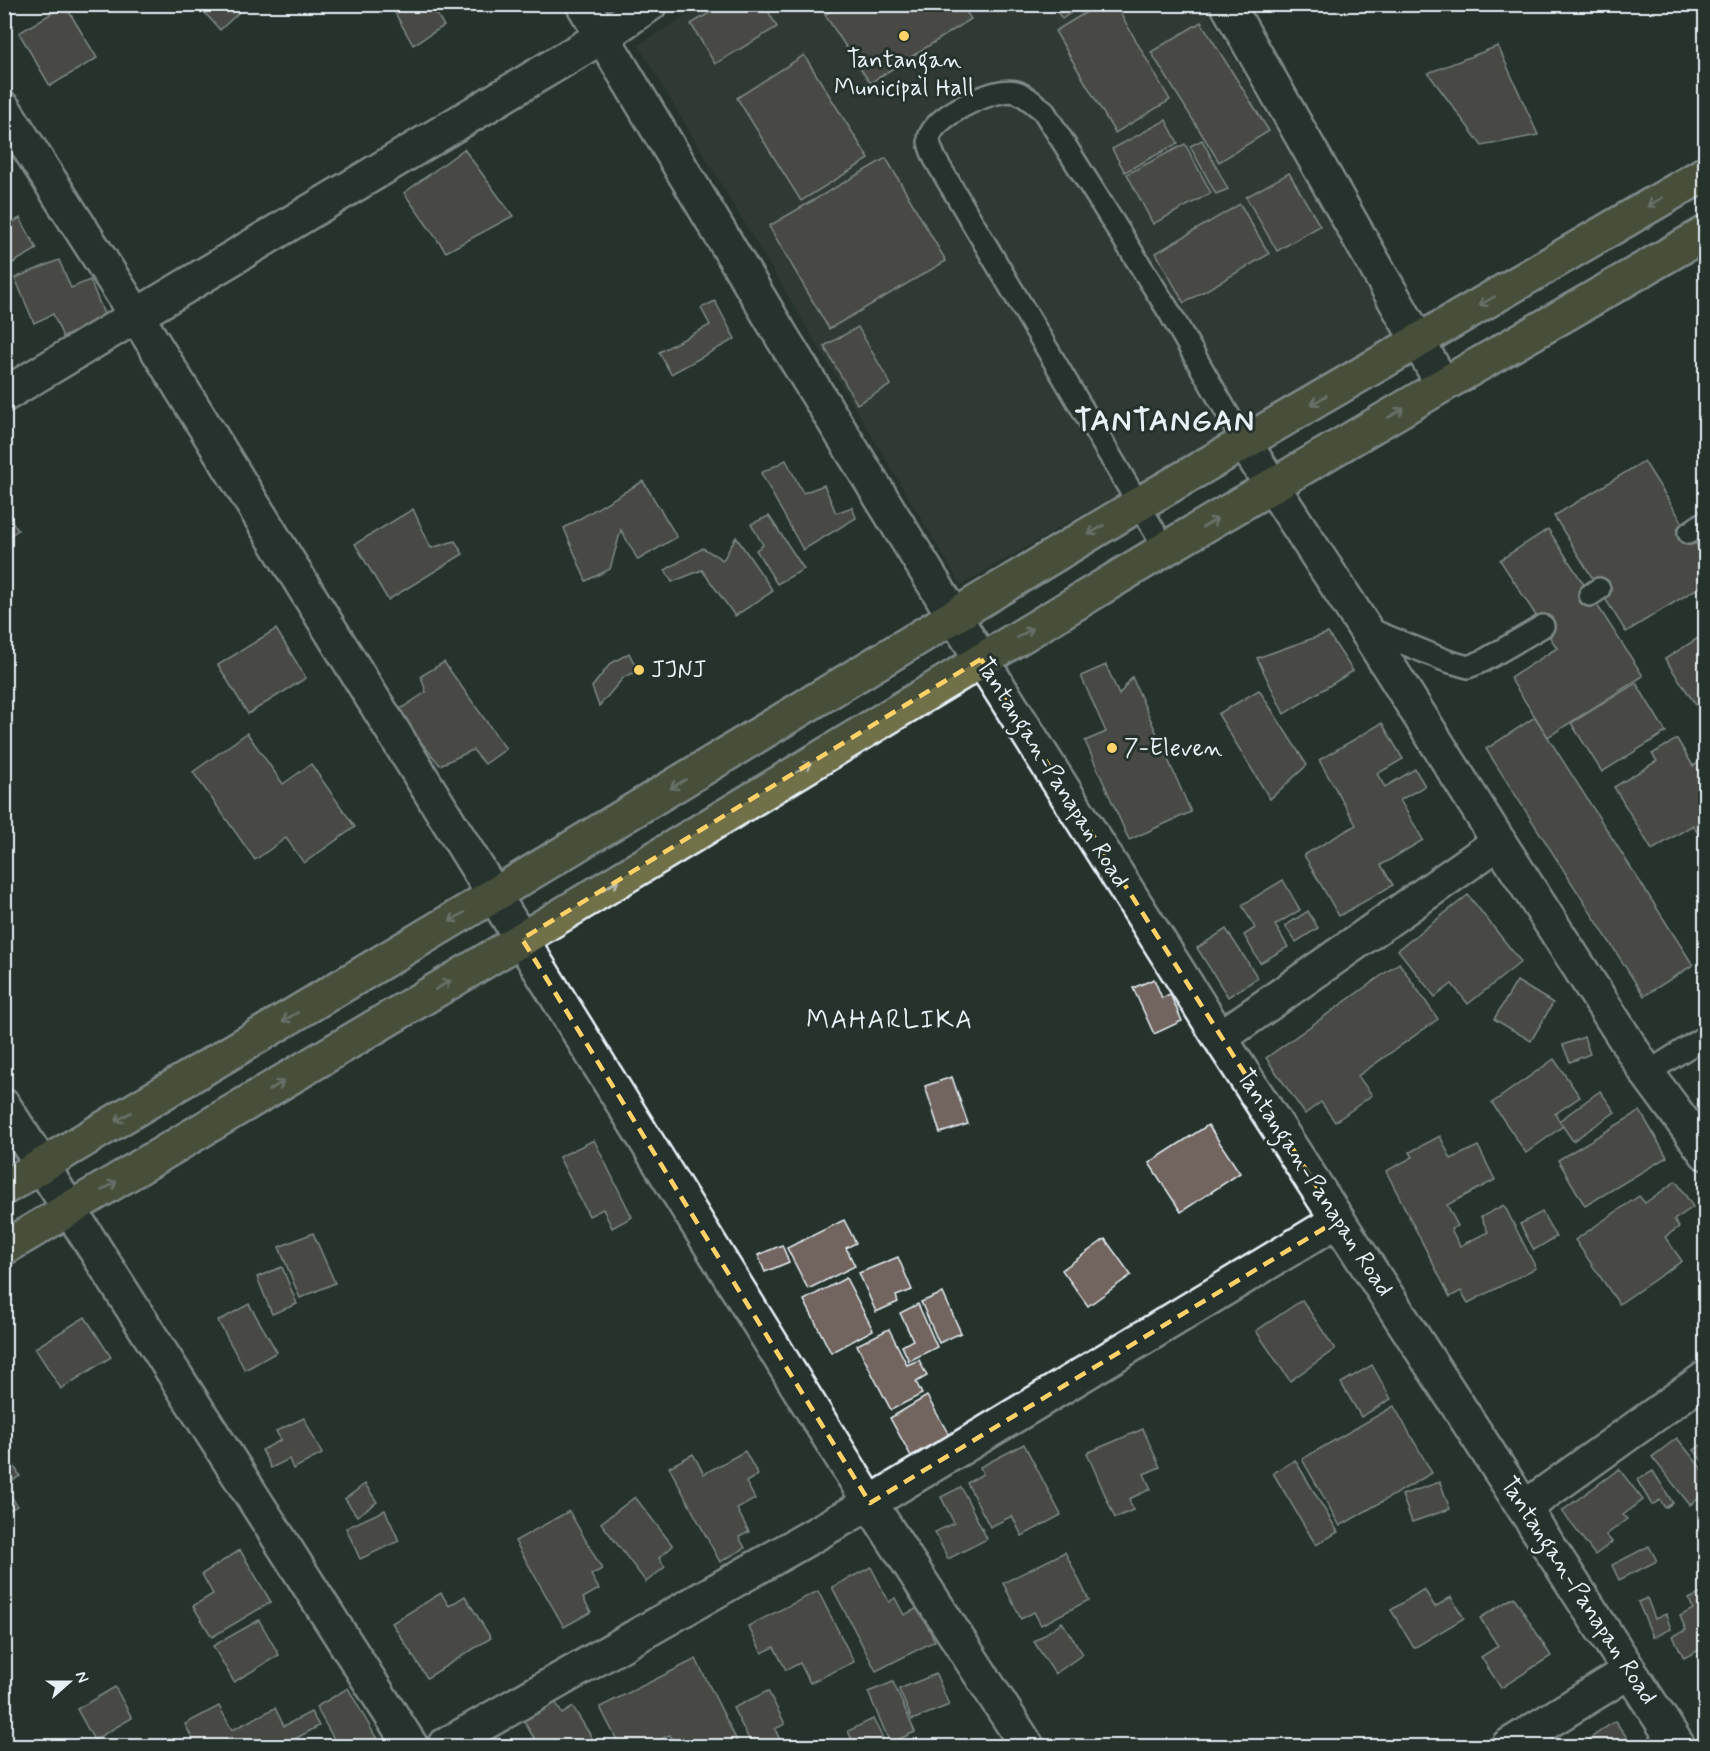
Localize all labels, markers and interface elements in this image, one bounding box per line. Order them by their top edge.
marker: Tantangan Municipal Hall [897,29,911,43]
place label: Tantangan Municipal Hall [834,45,974,104]
one-way arrow [1647,197,1664,209]
one-way arrow [1478,295,1495,307]
one-way arrow [1311,394,1328,406]
district label: TANTANGAN [1074,402,1256,441]
one-way arrow [1387,406,1404,418]
one-way arrow [1201,517,1218,529]
one-way arrow [1088,525,1105,537]
one-way arrow [1016,627,1033,639]
street label: Tantangan-Panapan Road [966,652,1136,896]
place label: JJNJ [651,655,706,686]
marker: JJNJ [632,663,646,677]
place label: 7-Eleven [1124,733,1223,764]
marker: 7-Eleven [1105,741,1119,755]
one-way arrow [795,761,812,773]
one-way arrow [670,778,687,790]
one-way arrow [602,879,619,891]
one-way arrow [449,911,466,923]
one-way arrow [434,979,451,991]
district label: MAHARLIKA [806,1004,974,1038]
one-way arrow [282,1011,299,1023]
street label: Tantangan-Panapan Road [1226,1063,1399,1305]
one-way arrow [267,1079,284,1091]
one-way arrow [115,1111,132,1123]
one-way arrow [100,1179,117,1191]
street label: Tantangan-Panapan Road [1490,1471,1663,1713]
north arrow [39,1652,99,1712]
text: N [70,1668,93,1686]

